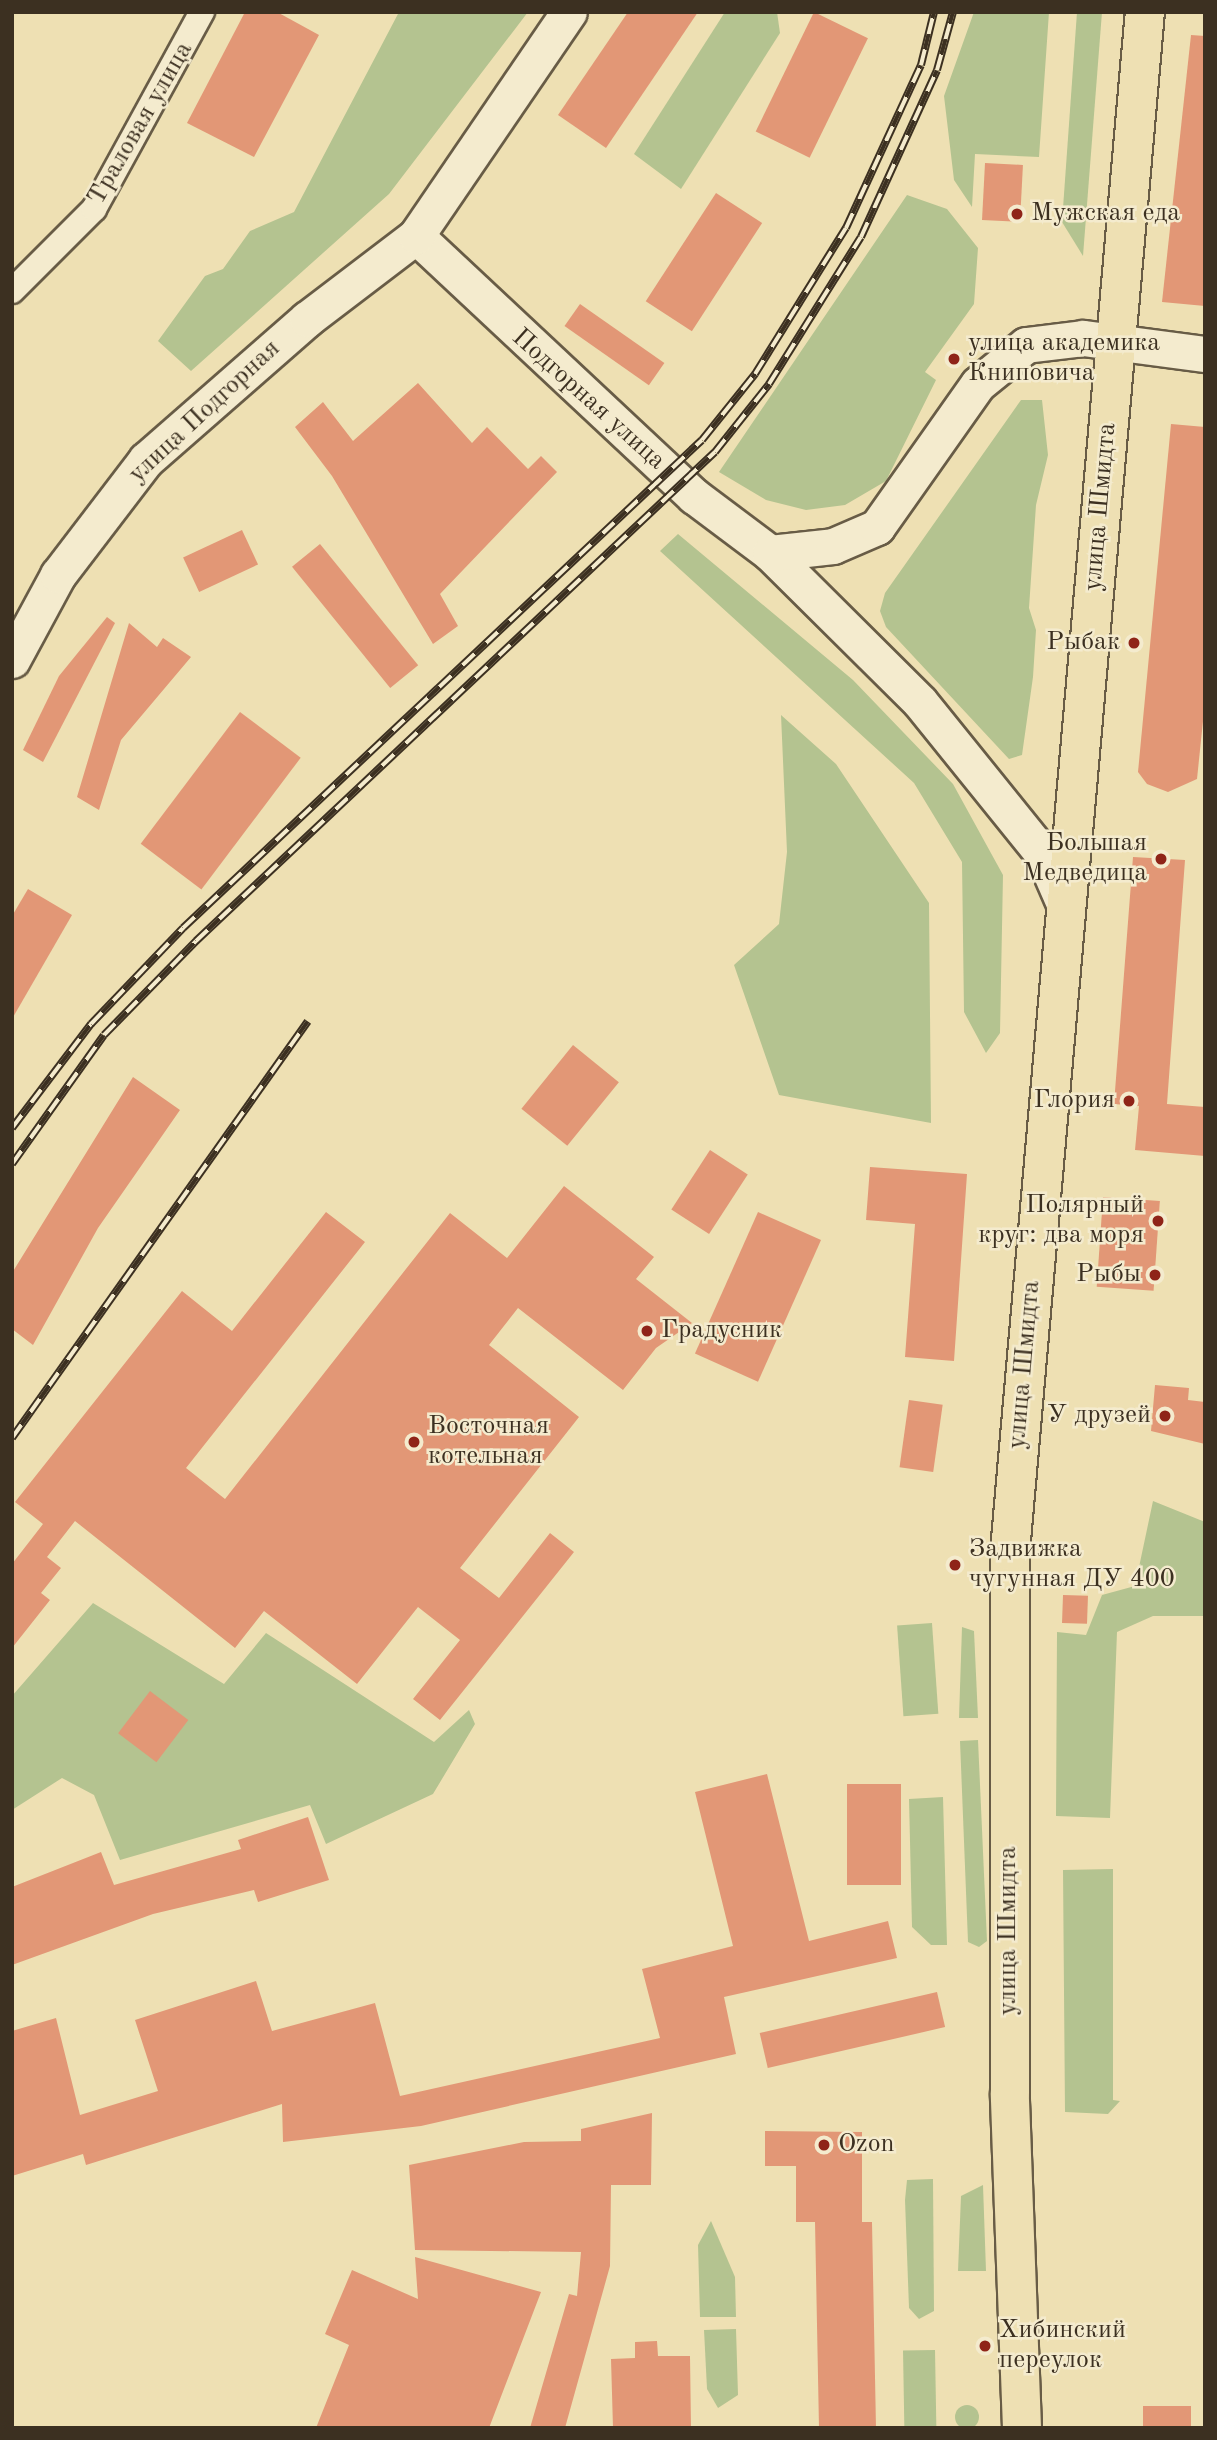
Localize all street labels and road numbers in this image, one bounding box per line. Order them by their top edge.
street label: Траловая улица [82,37,200,211]
street label: Подгорная улица [505,323,671,477]
street label: улица Подгорная [123,334,287,490]
street label: улица Шмидта [1078,421,1124,593]
street label: улица Шмидта [1002,1279,1048,1451]
street label: улица Шмидта [993,1846,1025,2016]

